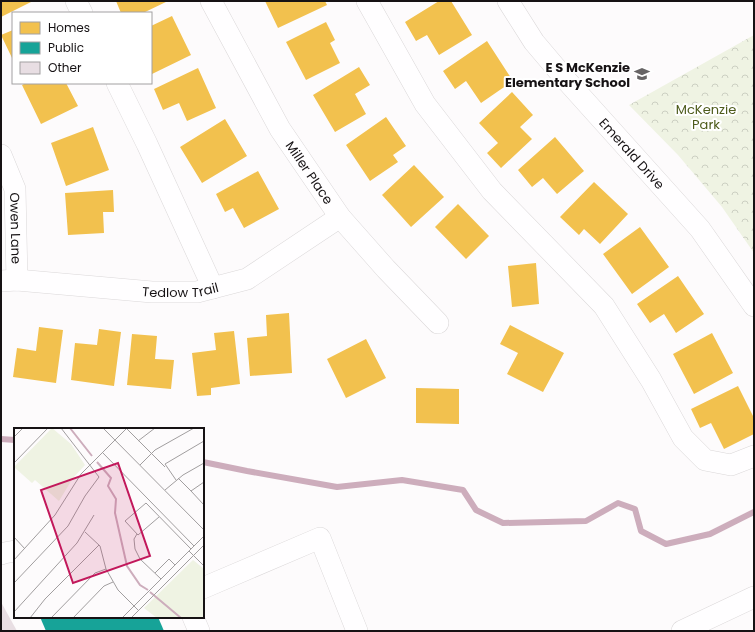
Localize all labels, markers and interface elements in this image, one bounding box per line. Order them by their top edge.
legend [12,12,152,84]
text: Homes [48,19,90,36]
text: Public [48,39,84,56]
place label: E S McKenzie Elementary School [505,58,630,92]
text: Other [48,59,82,76]
school or university icon: E S McKenzie Elementary School [633,65,651,83]
park label: McKenzie Park [676,100,736,134]
street label: Emerald Drive [595,114,669,194]
street label: Miller Place [281,137,338,208]
street label: Owen Lane [5,192,26,264]
street label: Tedlow Trail [141,278,221,302]
inset map [14,428,204,618]

